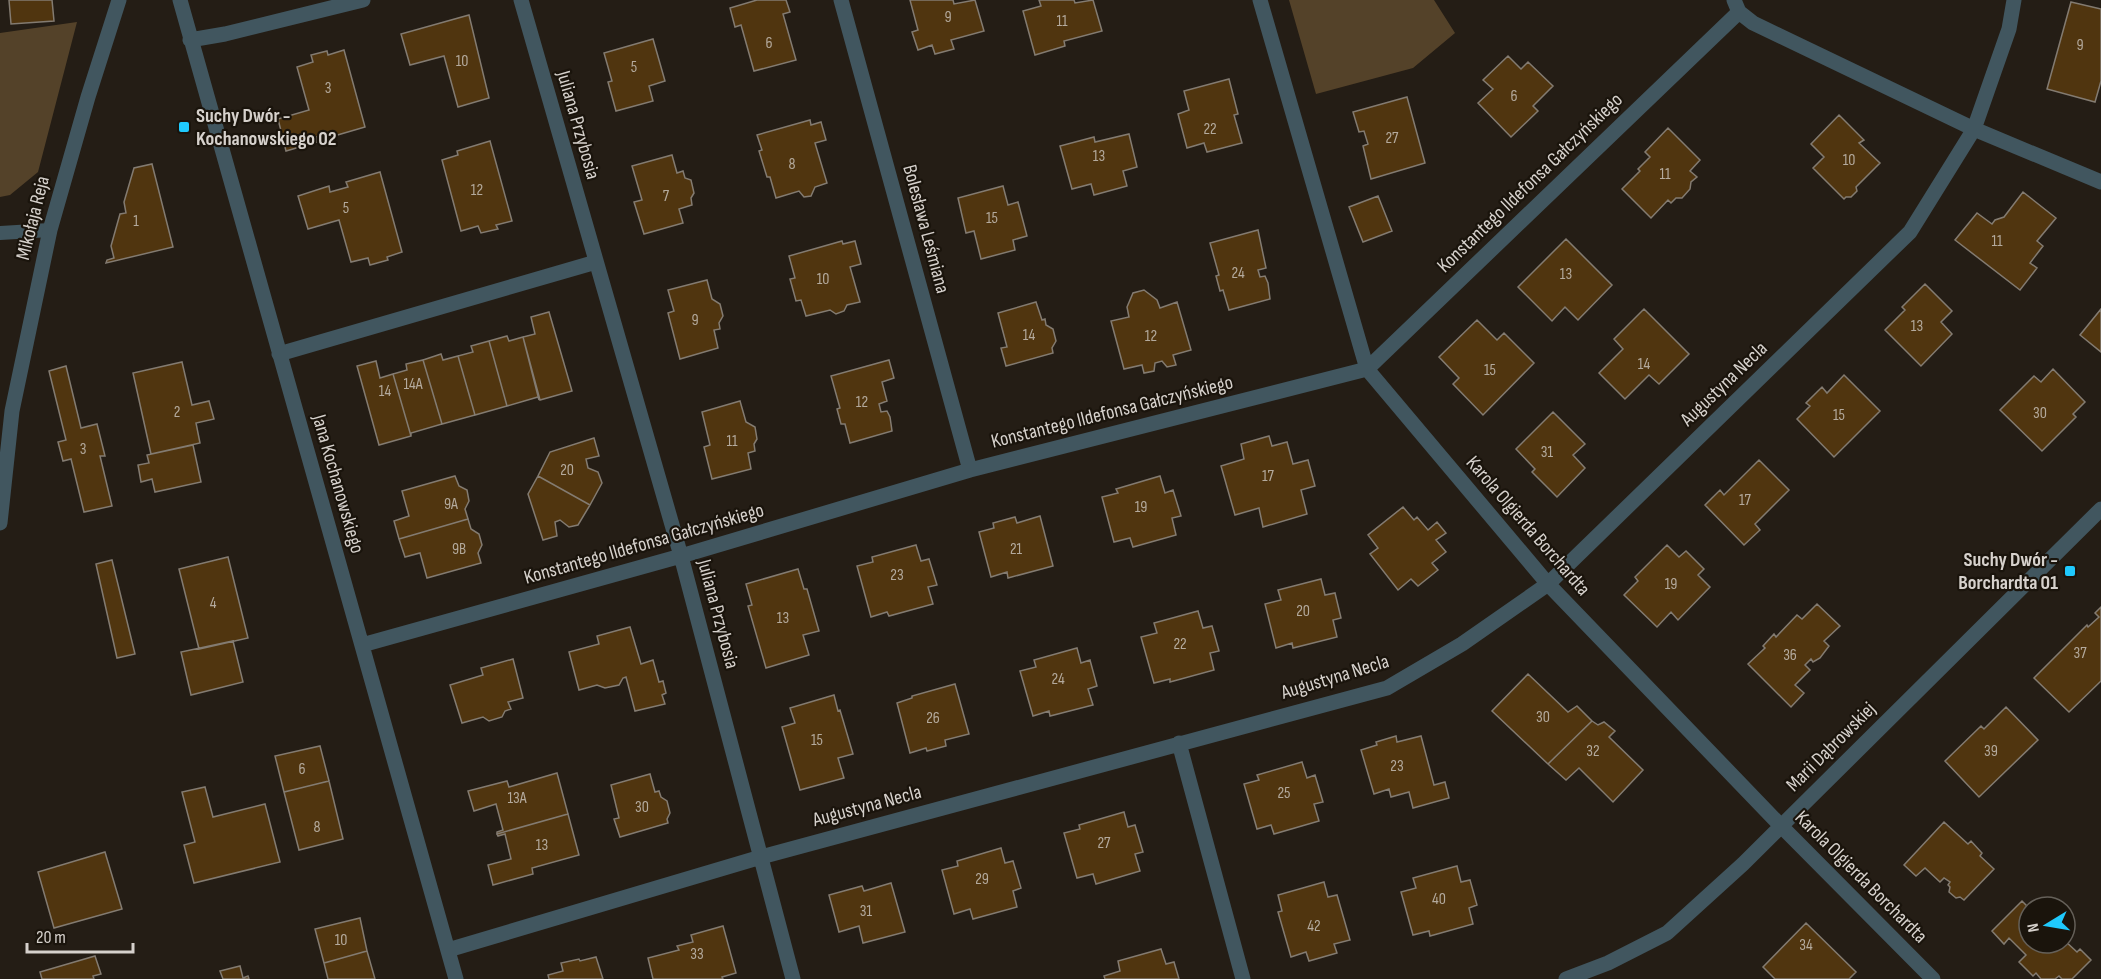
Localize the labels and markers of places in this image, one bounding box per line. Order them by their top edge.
place label: Suchy Dwór - Kochanowskiego 02 [196,104,336,151]
marker: Suchy Dwór - Kochanowskiego 02 [177,120,191,134]
place label: Suchy Dwór - Borchardta 01 [1958,548,2058,595]
marker: Suchy Dwór - Borchardta 01 [2063,564,2077,578]

